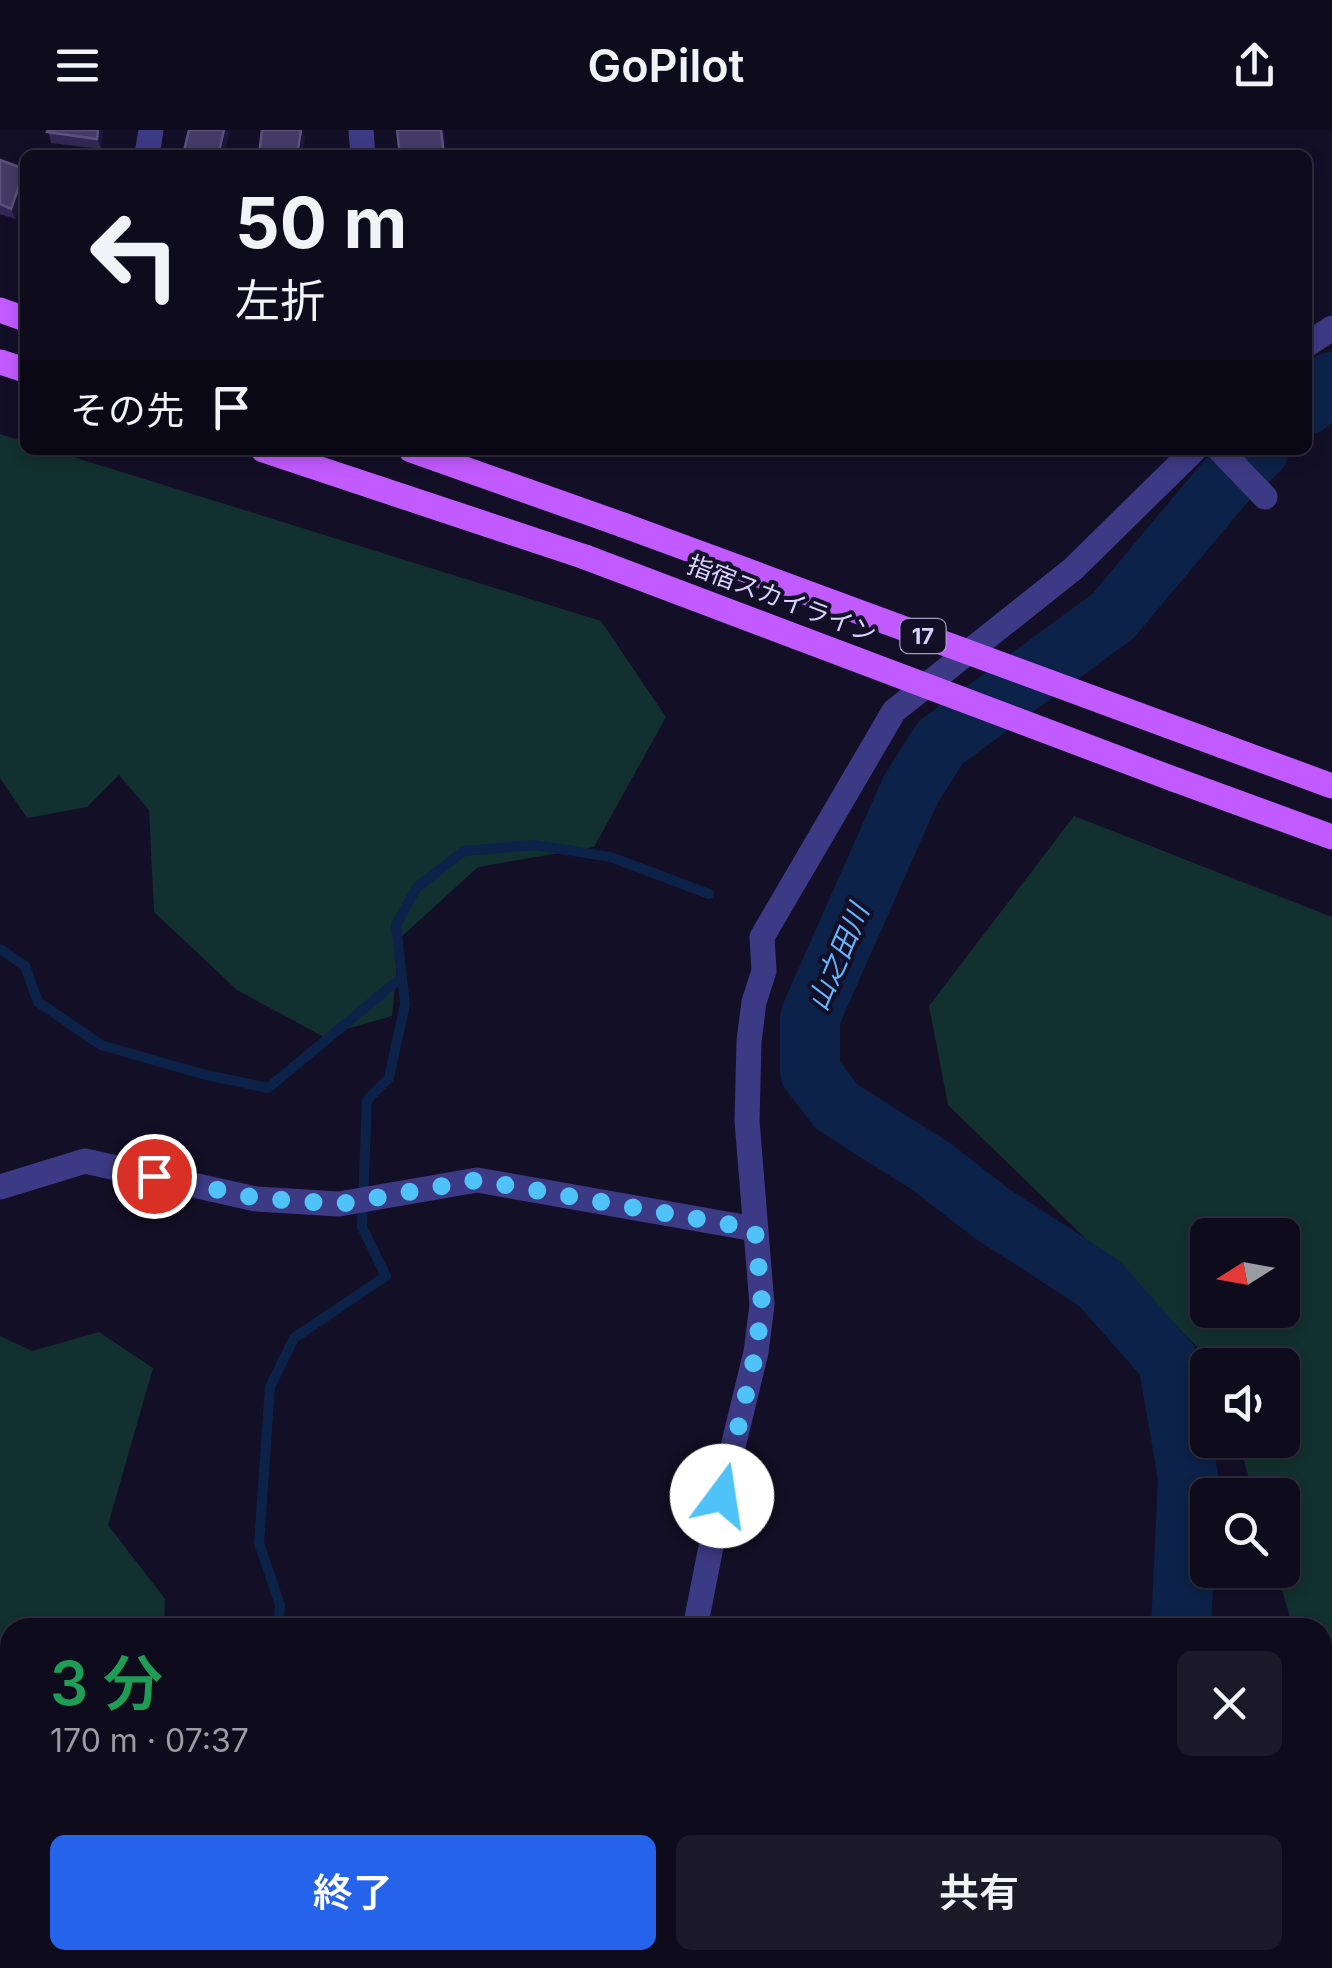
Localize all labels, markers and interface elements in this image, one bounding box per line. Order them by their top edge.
icon: menu [50,38,105,93]
text: GoPilot [588,38,744,93]
icon: share [1227,38,1282,93]
text: 50 m [235,180,407,265]
icon: left [70,190,200,320]
text: 左折 [235,273,325,328]
icon: arrive [204,380,259,435]
text: その先 [70,387,184,433]
street label: 指宿スカイライン [683,549,881,649]
road number: 17 [900,619,946,653]
water label: 山之田川 [800,896,877,1015]
pin [112,1134,197,1219]
icon: arrive [127,1149,182,1204]
north arrow [1190,1218,1300,1328]
map controls [1190,1218,1300,1588]
button: sound [1190,1348,1300,1458]
position arrow [670,1444,774,1548]
button: search [1190,1478,1300,1588]
text: 3 分 [50,1647,163,1719]
button: close [1177,1651,1282,1756]
text: 170 m · 07:37 [50,1721,249,1760]
button: 終了 [50,1835,656,1950]
button: 共有 [676,1835,1282,1950]

